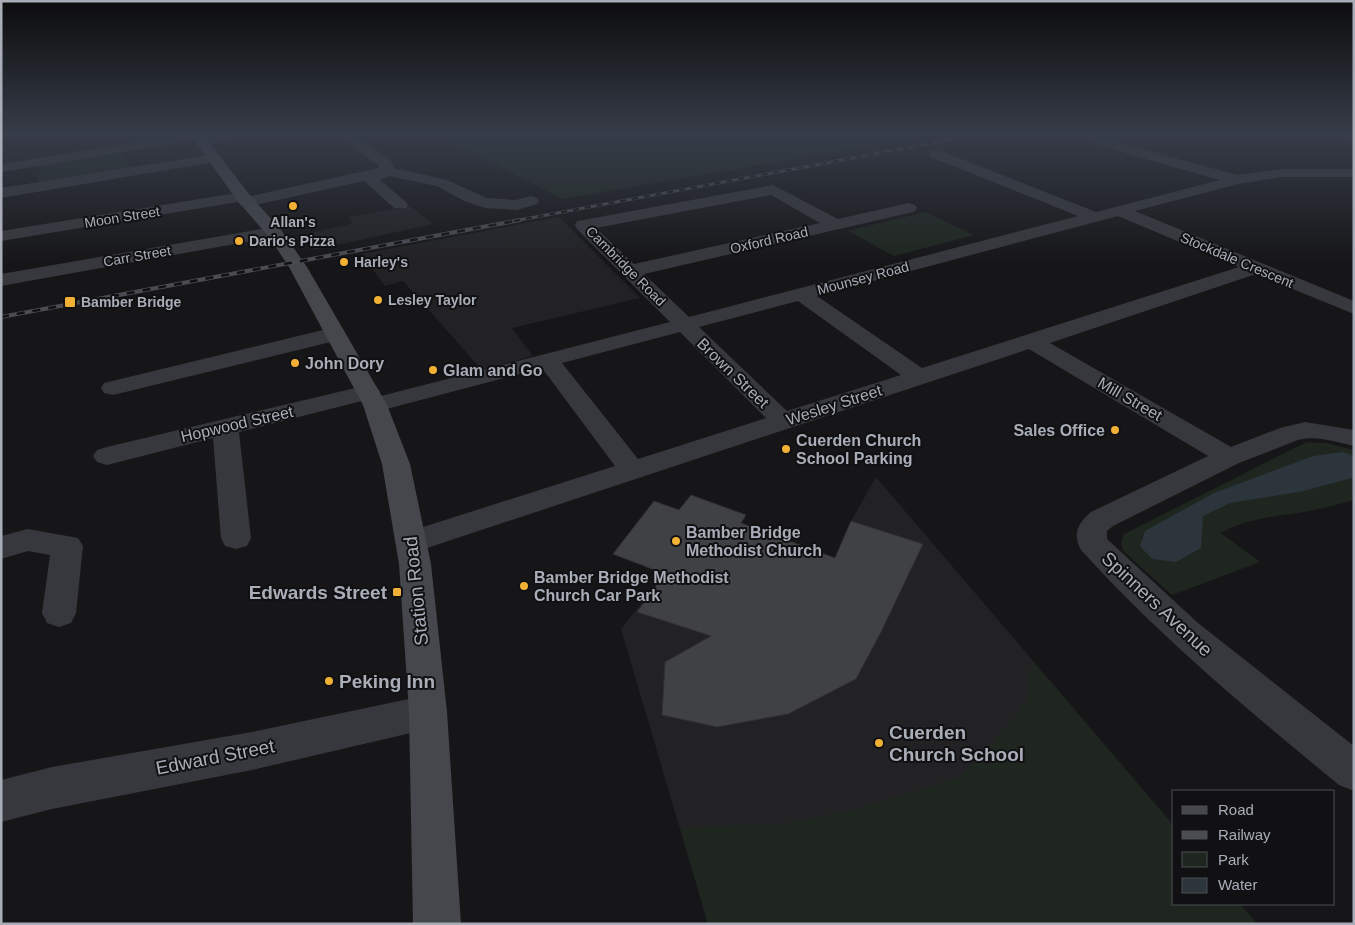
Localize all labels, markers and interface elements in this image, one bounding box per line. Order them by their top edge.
marker: Allan's [287,200,299,212]
street label: Moon Street [83,203,161,231]
place label: Allan's [270,214,316,230]
street label: Cambridge Road [583,223,669,309]
street label: Oxford Road [729,223,809,257]
street label: Stockdale Crescent [1178,229,1296,291]
place label: Dario's Pizza [249,233,335,249]
marker: Dario's Pizza [233,235,245,247]
street label: Carr Street [102,242,172,270]
place label: Harley's [354,254,408,270]
marker: Harley's [338,256,350,268]
street label: Mounsey Road [815,258,911,298]
place label: Lesley Taylor [388,292,477,308]
place label: Bamber Bridge [81,294,182,310]
marker: Lesley Taylor [372,294,384,306]
marker: Bamber Bridge [63,295,77,309]
street label: Brown Street [694,335,773,412]
place label: John Dory [305,355,384,372]
marker: John Dory [289,357,301,369]
place label: Glam and Go [443,362,543,379]
marker: Glam and Go [427,364,439,376]
street label: Mill Street [1095,374,1166,424]
street label: Wesley Street [784,381,884,428]
street label: Hopwood Street [179,403,295,445]
place label: Sales Office [1013,422,1105,439]
marker: Sales Office [1109,424,1121,436]
place label: Cuerden Church School Parking [796,432,921,467]
marker: Cuerden Church School Parking [780,443,792,455]
place label: Bamber Bridge Methodist Church [686,524,822,559]
street label: Station Road [400,535,432,647]
marker: Bamber Bridge Methodist Church [670,535,682,547]
street label: Spinners Avenue [1097,547,1217,661]
place label: Bamber Bridge Methodist Church Car Park [534,569,729,604]
marker: Bamber Bridge Methodist Church Car Park [518,580,530,592]
place label: Edwards Street [249,582,388,603]
marker: Edwards Street [391,586,403,598]
place label: Peking Inn [339,671,435,692]
marker: Peking Inn [323,675,335,687]
place label: Cuerden Church School [889,722,1024,765]
street label: Edward Street [154,735,277,779]
marker: Cuerden Church School [873,737,885,749]
legend [1172,790,1335,905]
text: Road [1218,801,1254,818]
text: Railway [1218,826,1271,843]
text: Park [1218,851,1249,868]
text: Water [1218,876,1257,893]

